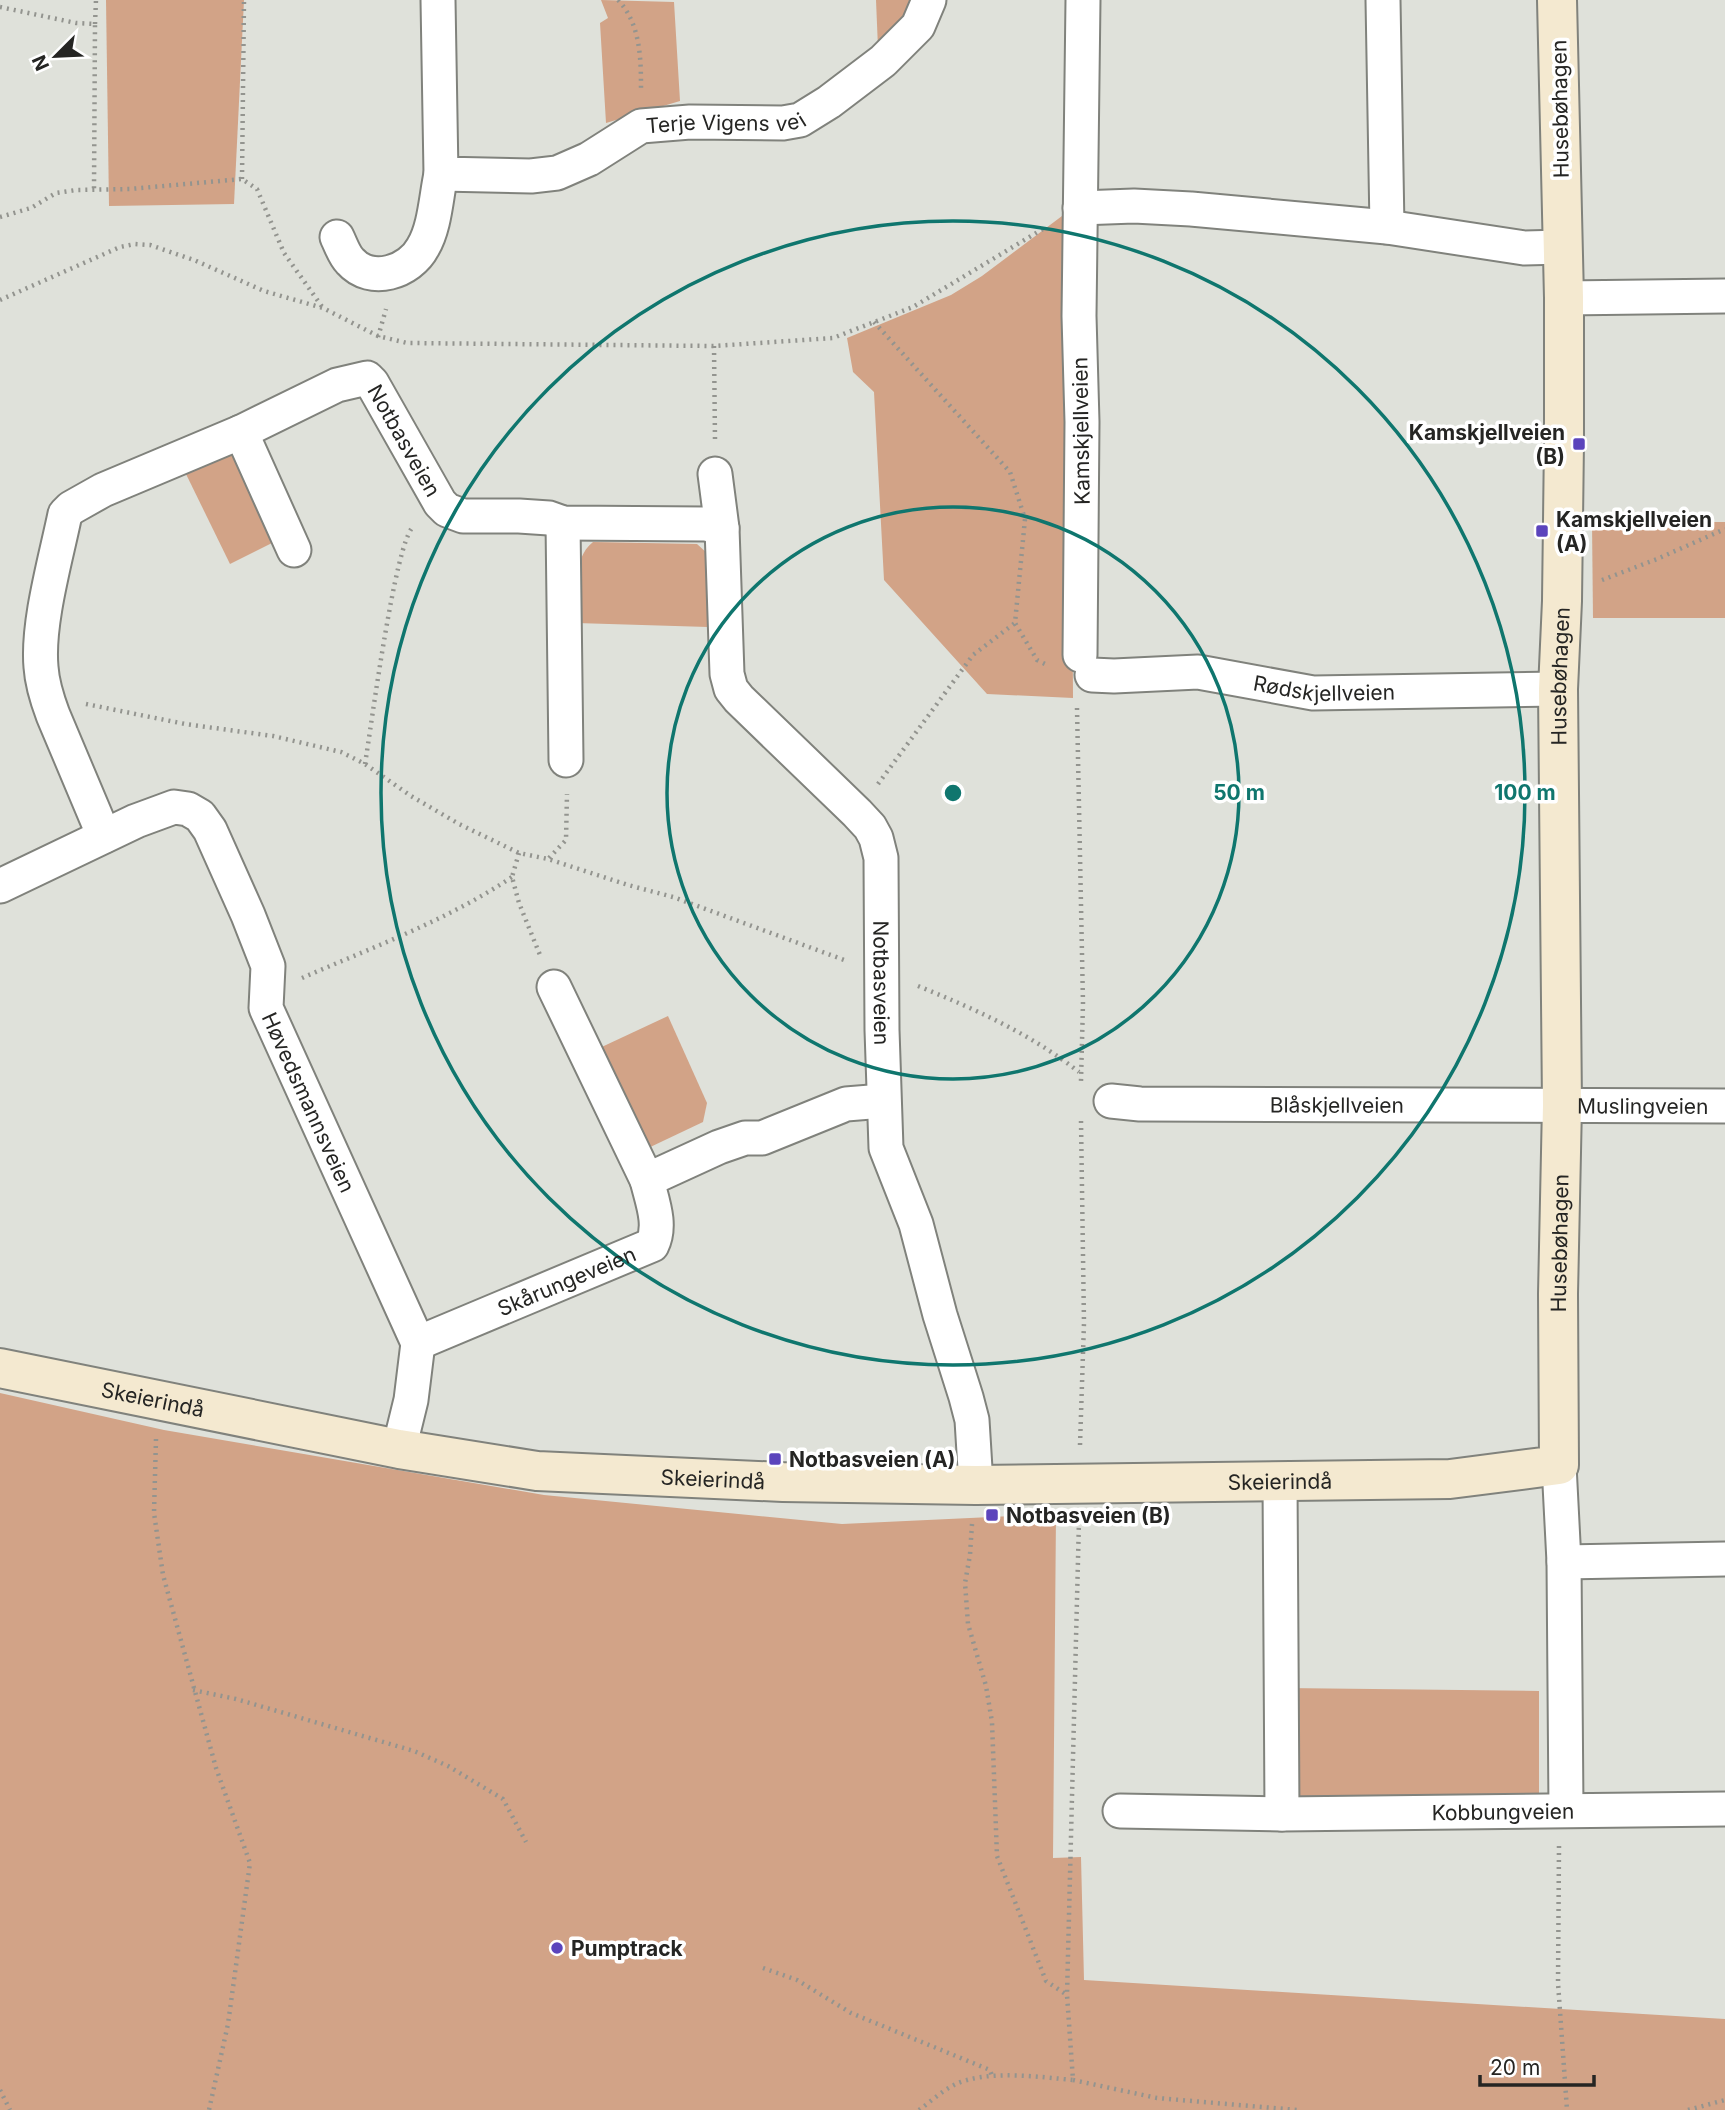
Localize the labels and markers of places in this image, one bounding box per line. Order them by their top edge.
place label: Kamskjellveien (B) [1409,420,1565,469]
marker: Kamskjellveien (B) [1571,436,1587,452]
place label: Kamskjellveien (A) [1556,507,1712,556]
marker: Kamskjellveien (A) [1534,523,1550,539]
centre of rings [941,781,965,805]
place label: Notbasveien (A) [789,1447,956,1472]
marker: Notbasveien (A) [767,1451,783,1467]
place label: Notbasveien (B) [1006,1503,1171,1528]
marker: Notbasveien (B) [984,1507,1000,1523]
place label: Pumptrack [571,1936,684,1961]
marker: Pumptrack [549,1940,565,1956]

